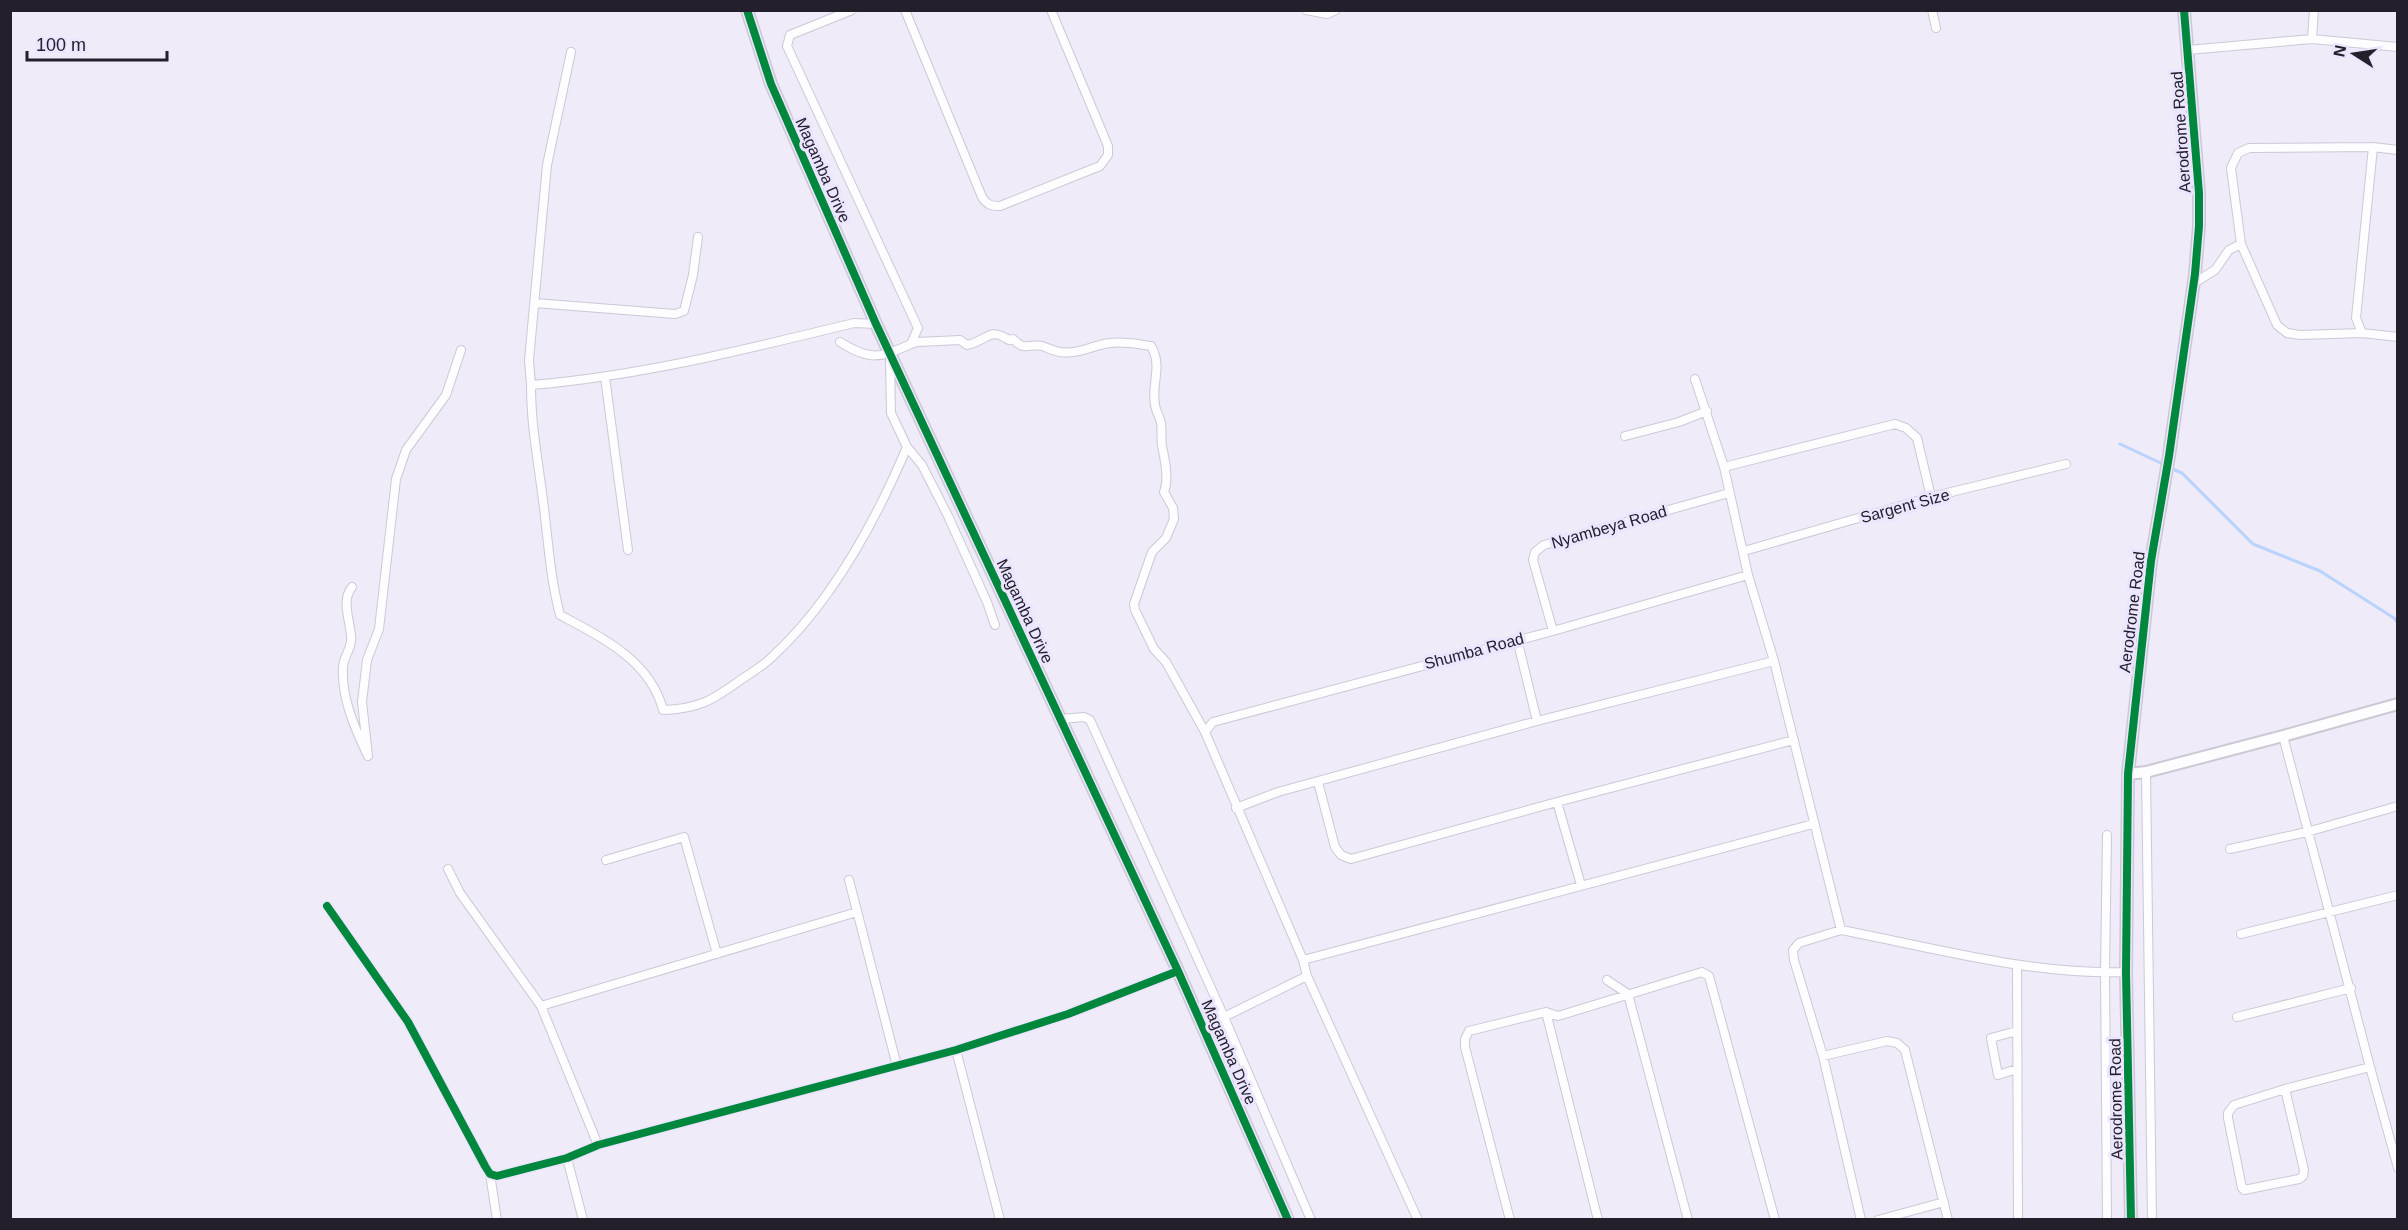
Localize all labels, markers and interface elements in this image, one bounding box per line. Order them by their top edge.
scale bar [27,24,166,62]
north arrow [2324,24,2384,84]
text: 100 m [36,35,86,55]
text: N [2330,44,2349,58]
street label: Aerodrome Road [2168,71,2194,193]
street label: Magamba Drive [792,115,854,225]
street label: Sargent Size [1859,486,1952,526]
street label: Nyambeya Road [1549,502,1669,552]
street label: Aerodrome Road [2116,550,2148,674]
street label: Magamba Drive [993,556,1057,666]
street label: Shumba Road [1422,630,1526,672]
street label: Magamba Drive [1198,997,1260,1107]
street label: Aerodrome Road [2106,1038,2126,1160]

